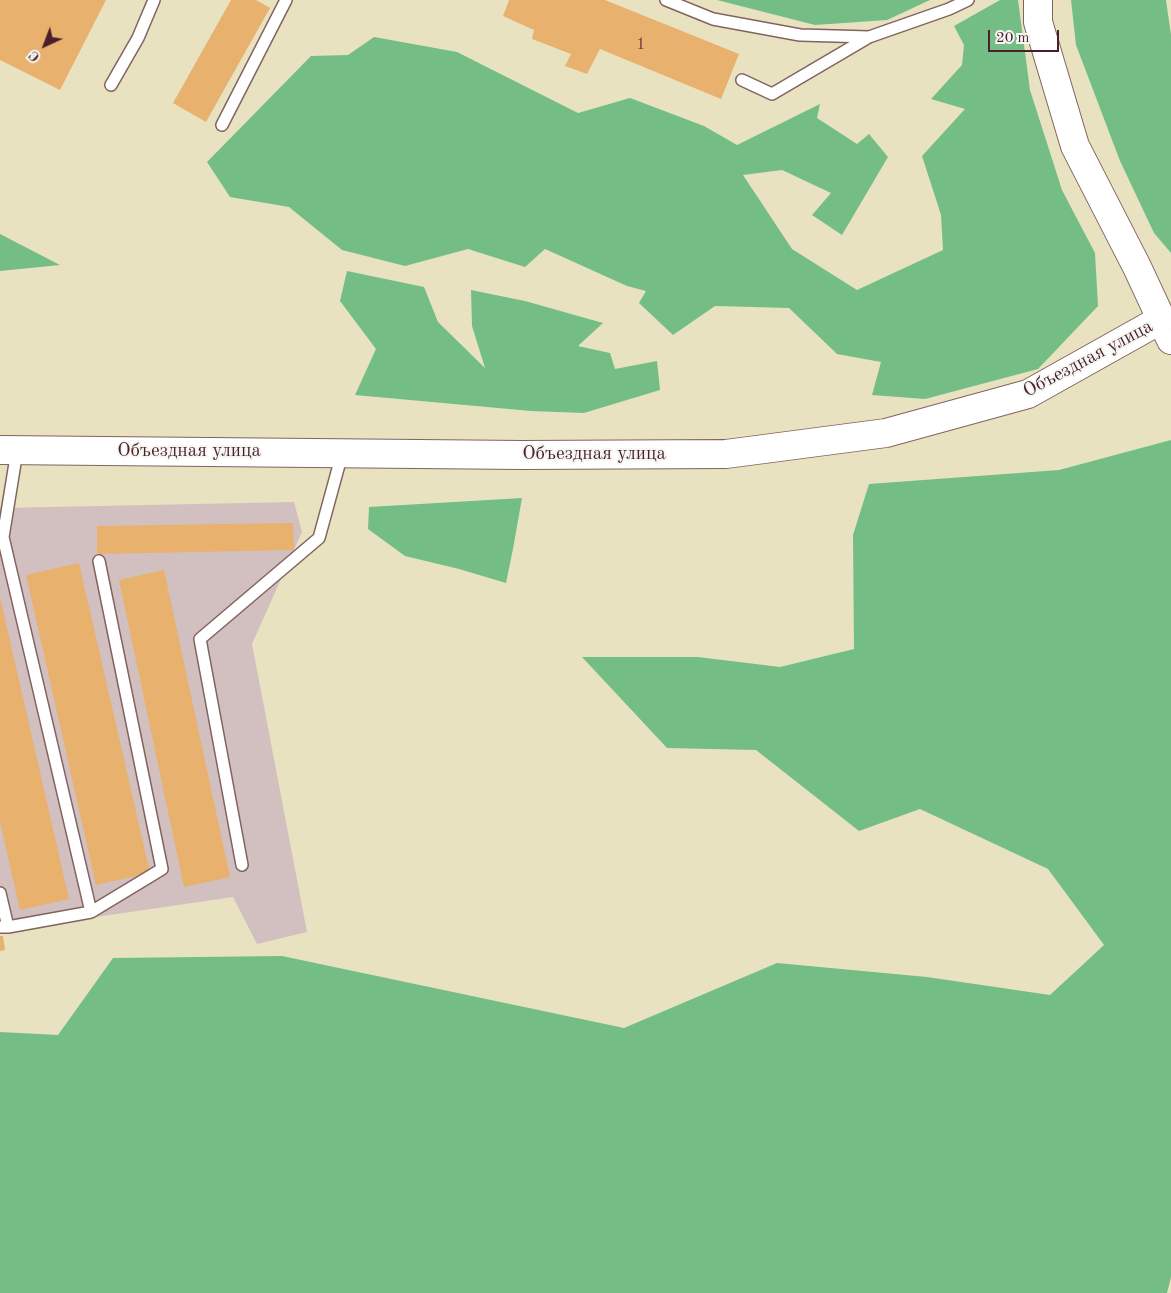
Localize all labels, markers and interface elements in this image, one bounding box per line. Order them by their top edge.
north arrow [20,20,70,70]
scale bar [991,20,1062,52]
text: 20 m [996,31,1030,46]
house number: 1 [636,35,646,55]
text: С [27,48,43,64]
street label: Объездная улица [1019,315,1157,403]
street label: Объездная улица [117,440,261,462]
street label: Объездная улица [522,443,666,465]

